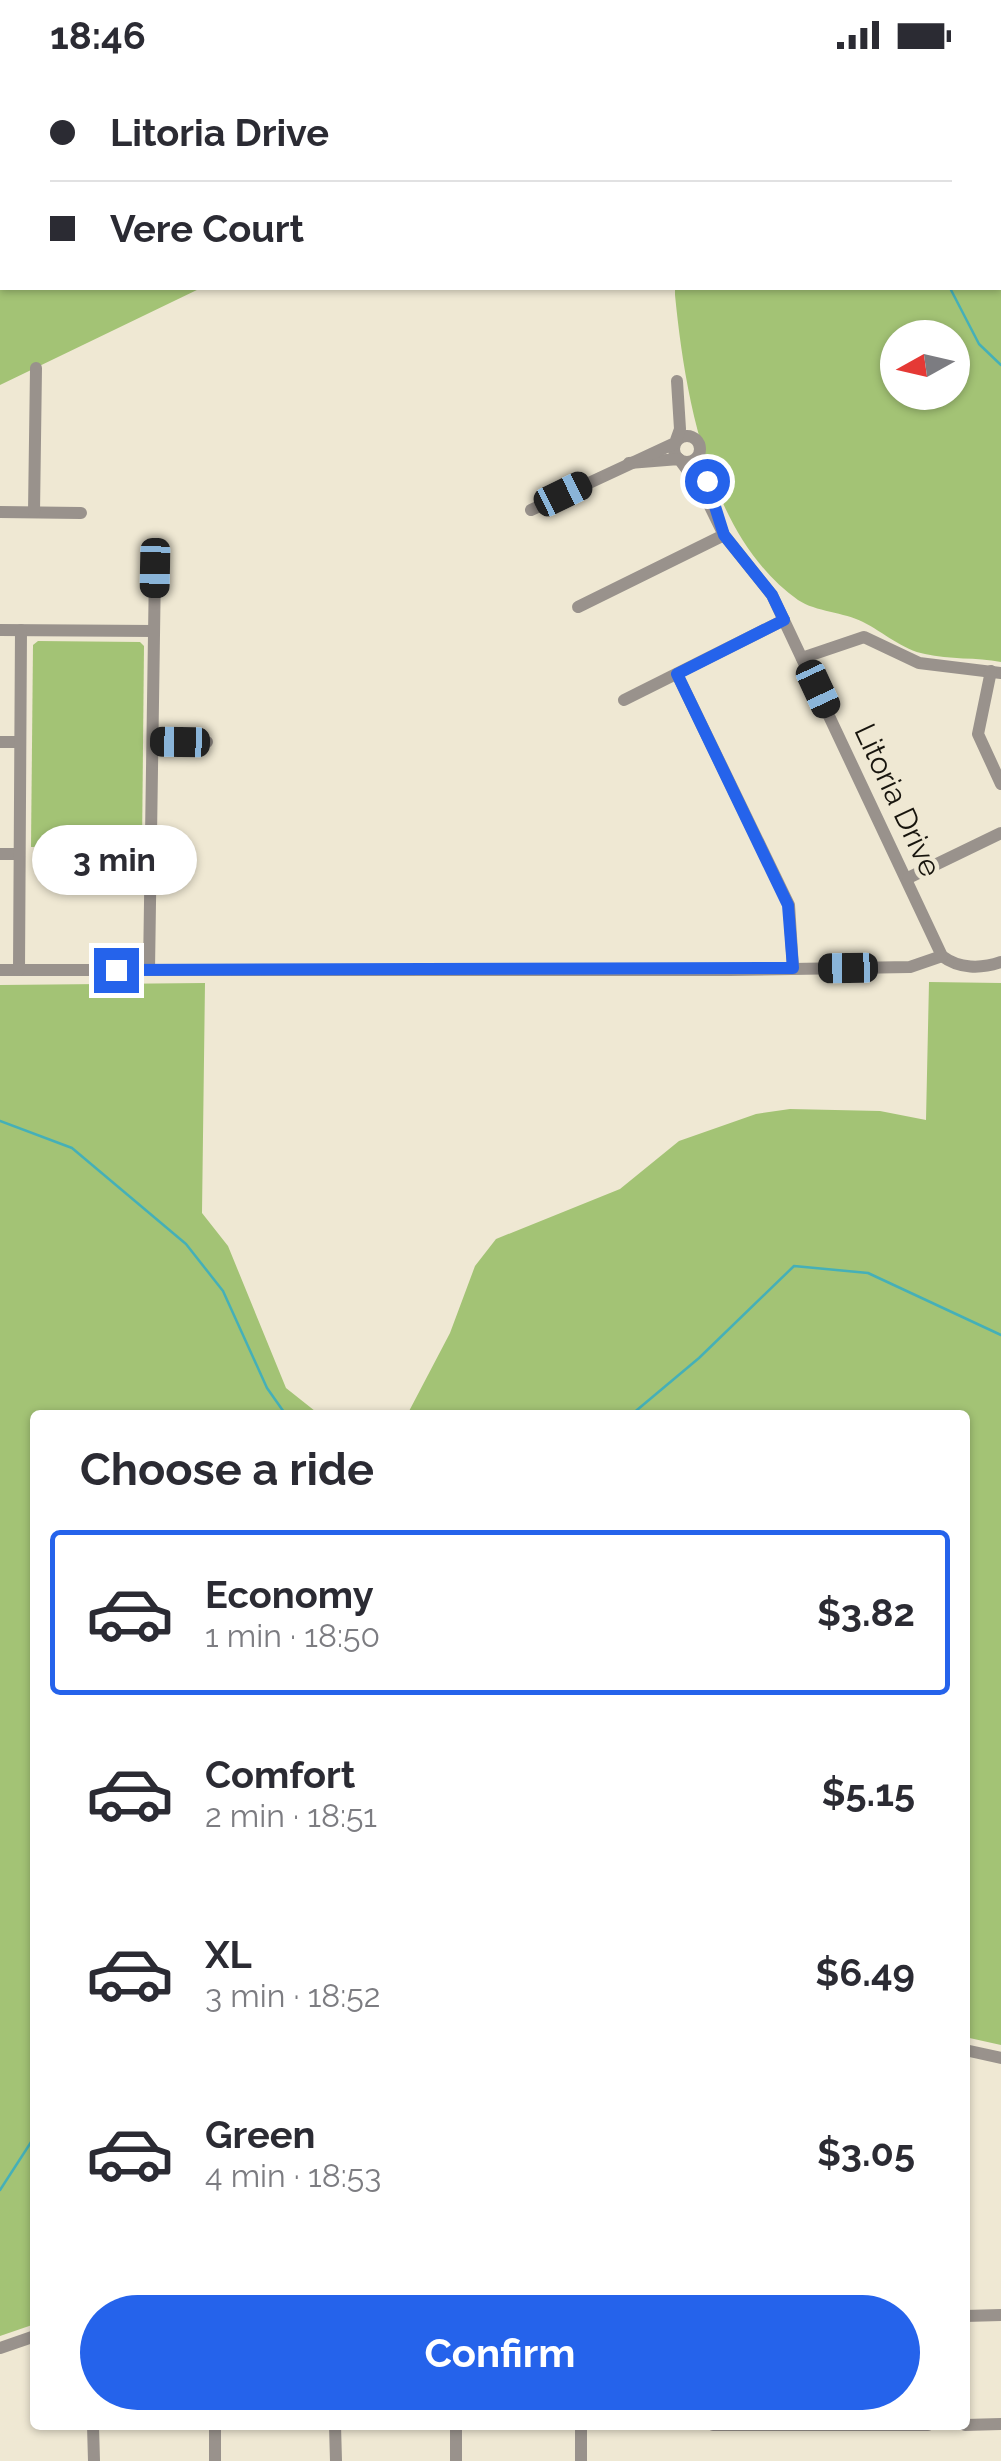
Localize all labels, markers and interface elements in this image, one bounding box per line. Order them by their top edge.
text: 18:46 [50,13,146,58]
text: Litoria Drive [110,110,329,155]
text: Vere Court [110,206,304,251]
north arrow [880,320,970,410]
map controls [880,320,970,410]
route start [685,459,730,504]
car [529,467,597,521]
car [139,538,171,598]
car [792,655,844,723]
street label: Litoria Drive [847,718,949,882]
car [150,726,210,758]
callout: 3 min [34,825,198,895]
text: 3 min [73,841,156,878]
route end [94,948,139,993]
car [818,952,878,984]
text: Choose a ride [80,1443,374,1496]
icon: car [85,1568,175,1658]
text: Economy [205,1572,374,1617]
text: $3.82 [817,1590,915,1635]
text: 1 min · 18:50 [205,1617,380,1654]
icon: car [85,1748,175,1838]
text: Comfort [205,1752,355,1797]
text: $5.15 [821,1770,915,1815]
text: 2 min · 18:51 [205,1797,377,1834]
icon: car [85,1928,175,2018]
text: XL [205,1932,252,1977]
text: $6.49 [815,1950,915,1995]
text: 3 min · 18:52 [205,1977,380,2014]
icon: car [85,2108,175,2198]
text: Green [205,2112,315,2157]
text: $3.05 [817,2130,915,2175]
text: 4 min · 18:53 [205,2157,381,2194]
button: Confirm [80,2295,920,2410]

